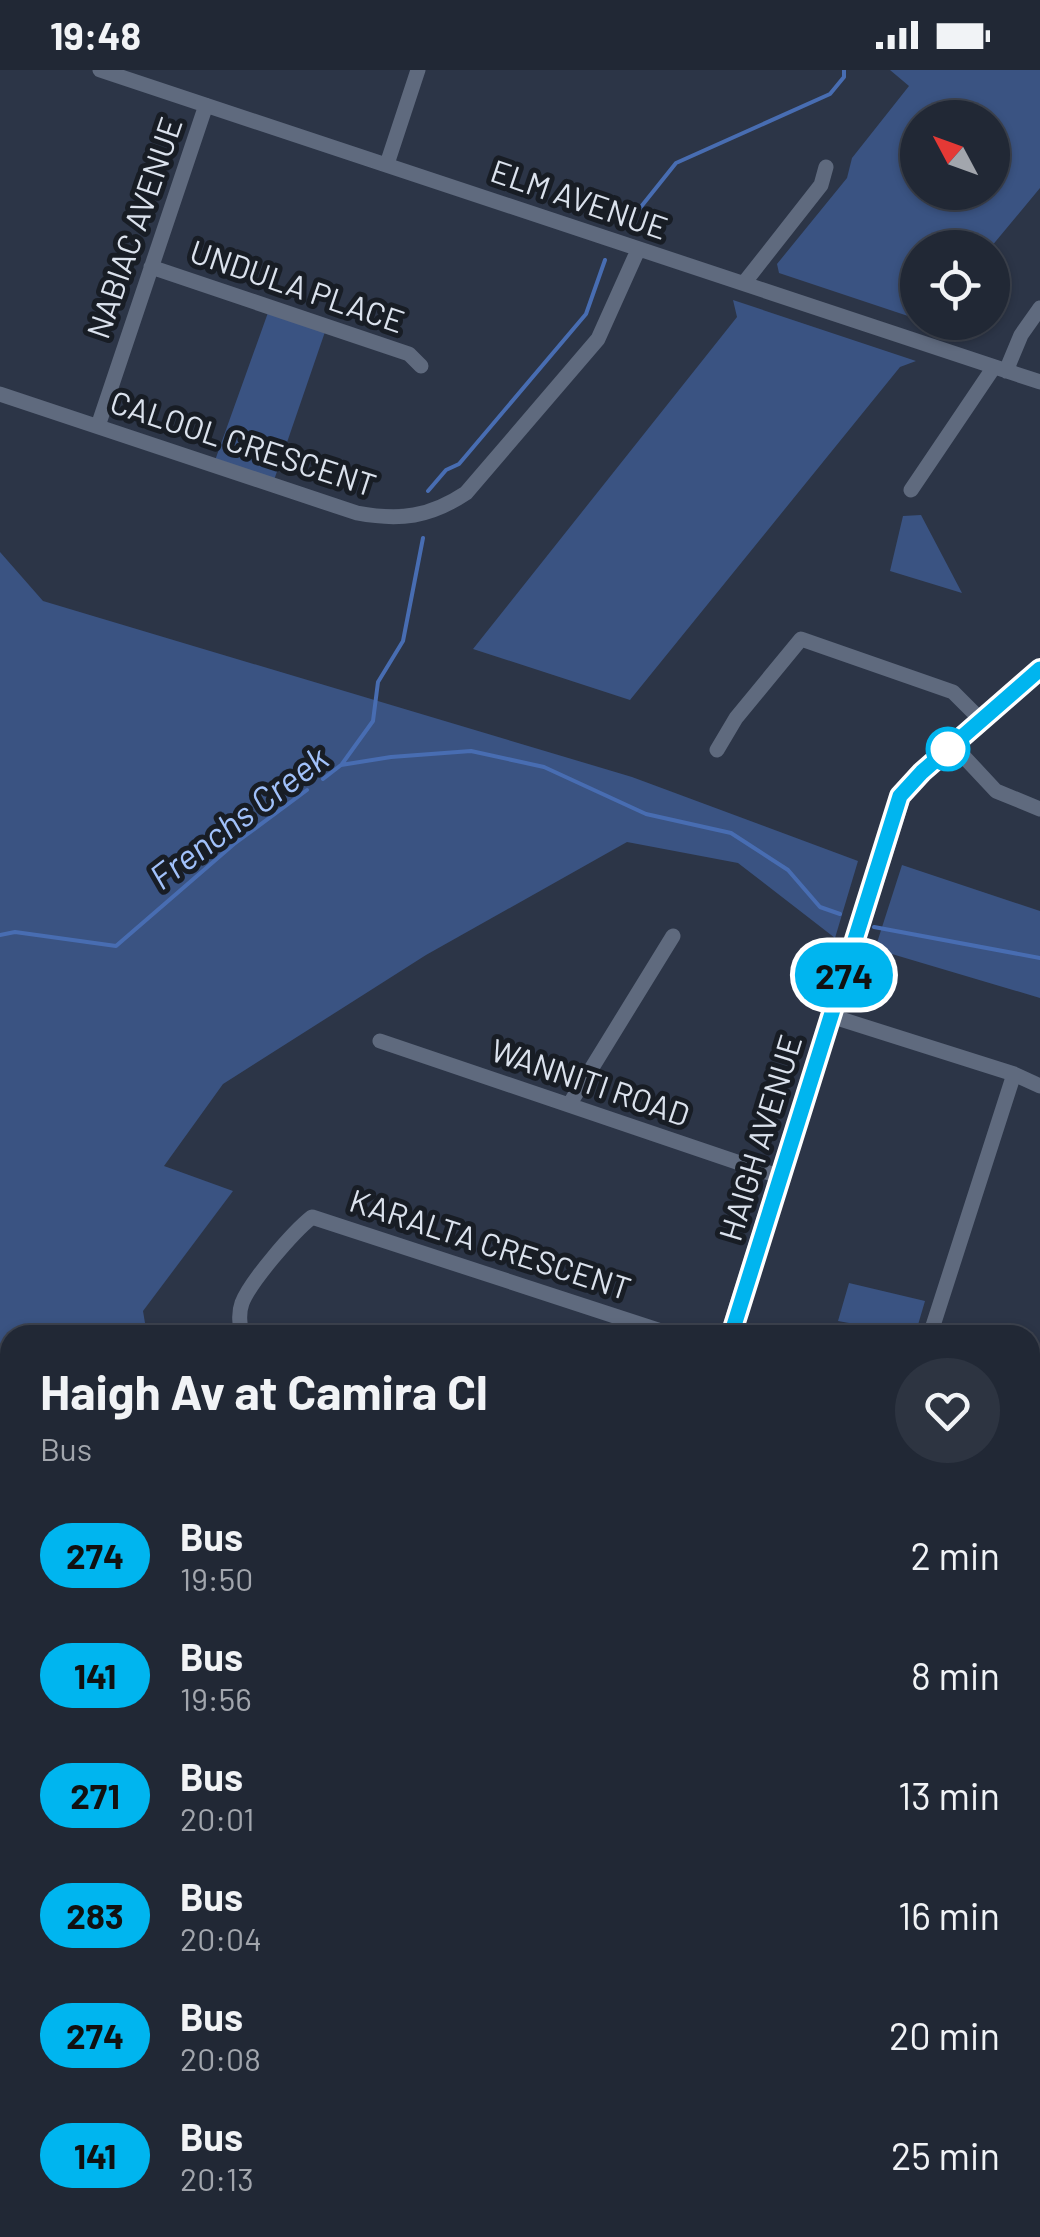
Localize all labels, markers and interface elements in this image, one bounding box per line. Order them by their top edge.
text: 19:48 [50,12,141,58]
north arrow [900,100,1010,210]
map controls [900,100,1010,340]
street label: NABIAC AVENUE [77,112,189,343]
street label: ELM AVENUE [486,150,673,246]
button: locate [900,230,1010,340]
street label: UNDULA PLACE [186,231,410,340]
street label: CALOOL CRESCENT [106,381,381,503]
unlabelled marker [927,728,969,770]
water label: Frenchs Creek [140,736,335,897]
line badge: 274 [786,942,902,1008]
text: 274 [815,954,873,996]
street label: WANNITI ROAD [487,1029,695,1133]
street label: HAIGH AVENUE [710,1030,808,1245]
street label: KARALTA CRESCENT [345,1180,636,1306]
button: heart [895,1358,1000,1463]
text: Haigh Av at Camira Cl [40,1362,488,1420]
text: Bus [40,1429,92,1467]
text: Bus [180,1513,243,1559]
text: 2 min [910,1532,1000,1578]
text: 274 [66,1534,124,1576]
text: 19:50 [180,1559,253,1597]
text: Bus [180,1633,243,1679]
text: 8 min [911,1652,1000,1698]
text: 141 [74,1654,116,1696]
text: 19:56 [180,1679,252,1717]
text: Bus [180,1753,243,1799]
text: 13 min [898,1772,1000,1818]
text: 271 [70,1774,120,1816]
text: 20:01 [180,1799,254,1837]
text: Bus [180,1873,243,1919]
text: 16 min [898,1892,1000,1938]
text: 283 [66,1894,124,1936]
text: 20:04 [180,1919,262,1957]
text: Bus [180,1993,243,2039]
text: 20 min [889,2012,1000,2058]
text: 274 [66,2014,124,2056]
text: 20:08 [180,2039,261,2077]
text: Bus [180,2113,243,2159]
text: 25 min [891,2132,1000,2178]
text: 141 [74,2134,116,2176]
text: 20:13 [180,2159,254,2197]

